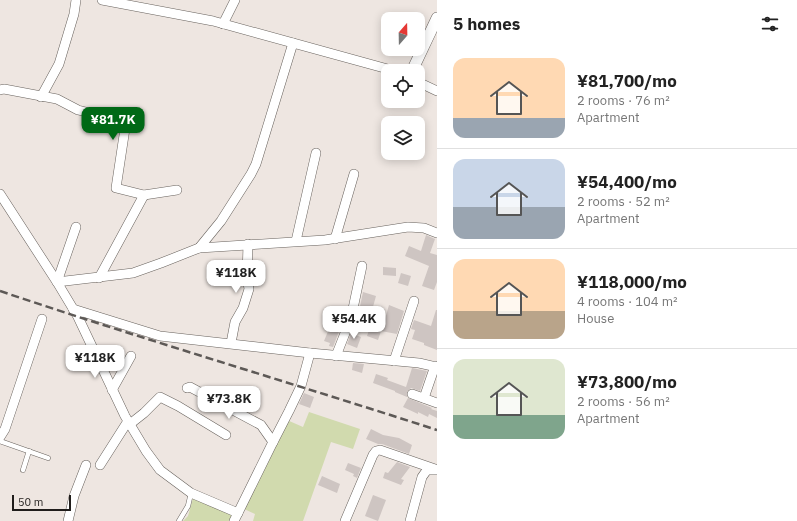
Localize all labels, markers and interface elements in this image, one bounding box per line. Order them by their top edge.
north arrow [381,12,425,56]
map controls [381,12,425,160]
text: 5 homes [453,13,520,35]
icon: filters [759,13,781,35]
button: locate [381,64,425,108]
text: ¥81,700/mo [577,70,677,92]
icon: home [485,74,533,122]
text: 2 rooms · 76 m² [577,92,670,109]
pin: ¥81.7K [80,107,146,141]
text: Apartment [577,109,640,126]
text: ¥81.7K [91,111,135,128]
button: layers [381,116,425,160]
text: ¥54,400/mo [577,171,677,193]
icon: home [485,175,533,223]
text: 2 rooms · 52 m² [577,193,670,210]
text: Apartment [577,210,640,227]
pin: ¥118K [208,260,264,294]
text: ¥118K [216,264,256,281]
text: ¥118,000/mo [577,271,687,293]
icon: home [485,275,533,323]
text: 4 rooms · 104 m² [577,293,678,310]
pin: ¥54.4K [321,306,387,340]
text: ¥54.4K [332,310,376,327]
text: House [577,310,614,327]
pin: ¥118K [67,345,123,379]
text: ¥118K [75,349,115,366]
text: ¥73,800/mo [577,371,677,393]
icon: home [485,375,533,423]
pin: ¥73.8K [196,386,262,420]
text: ¥73.8K [207,390,251,407]
text: 2 rooms · 56 m² [577,393,670,410]
text: Apartment [577,410,640,427]
scale bar [12,493,71,512]
text: 50 m [18,495,43,509]

